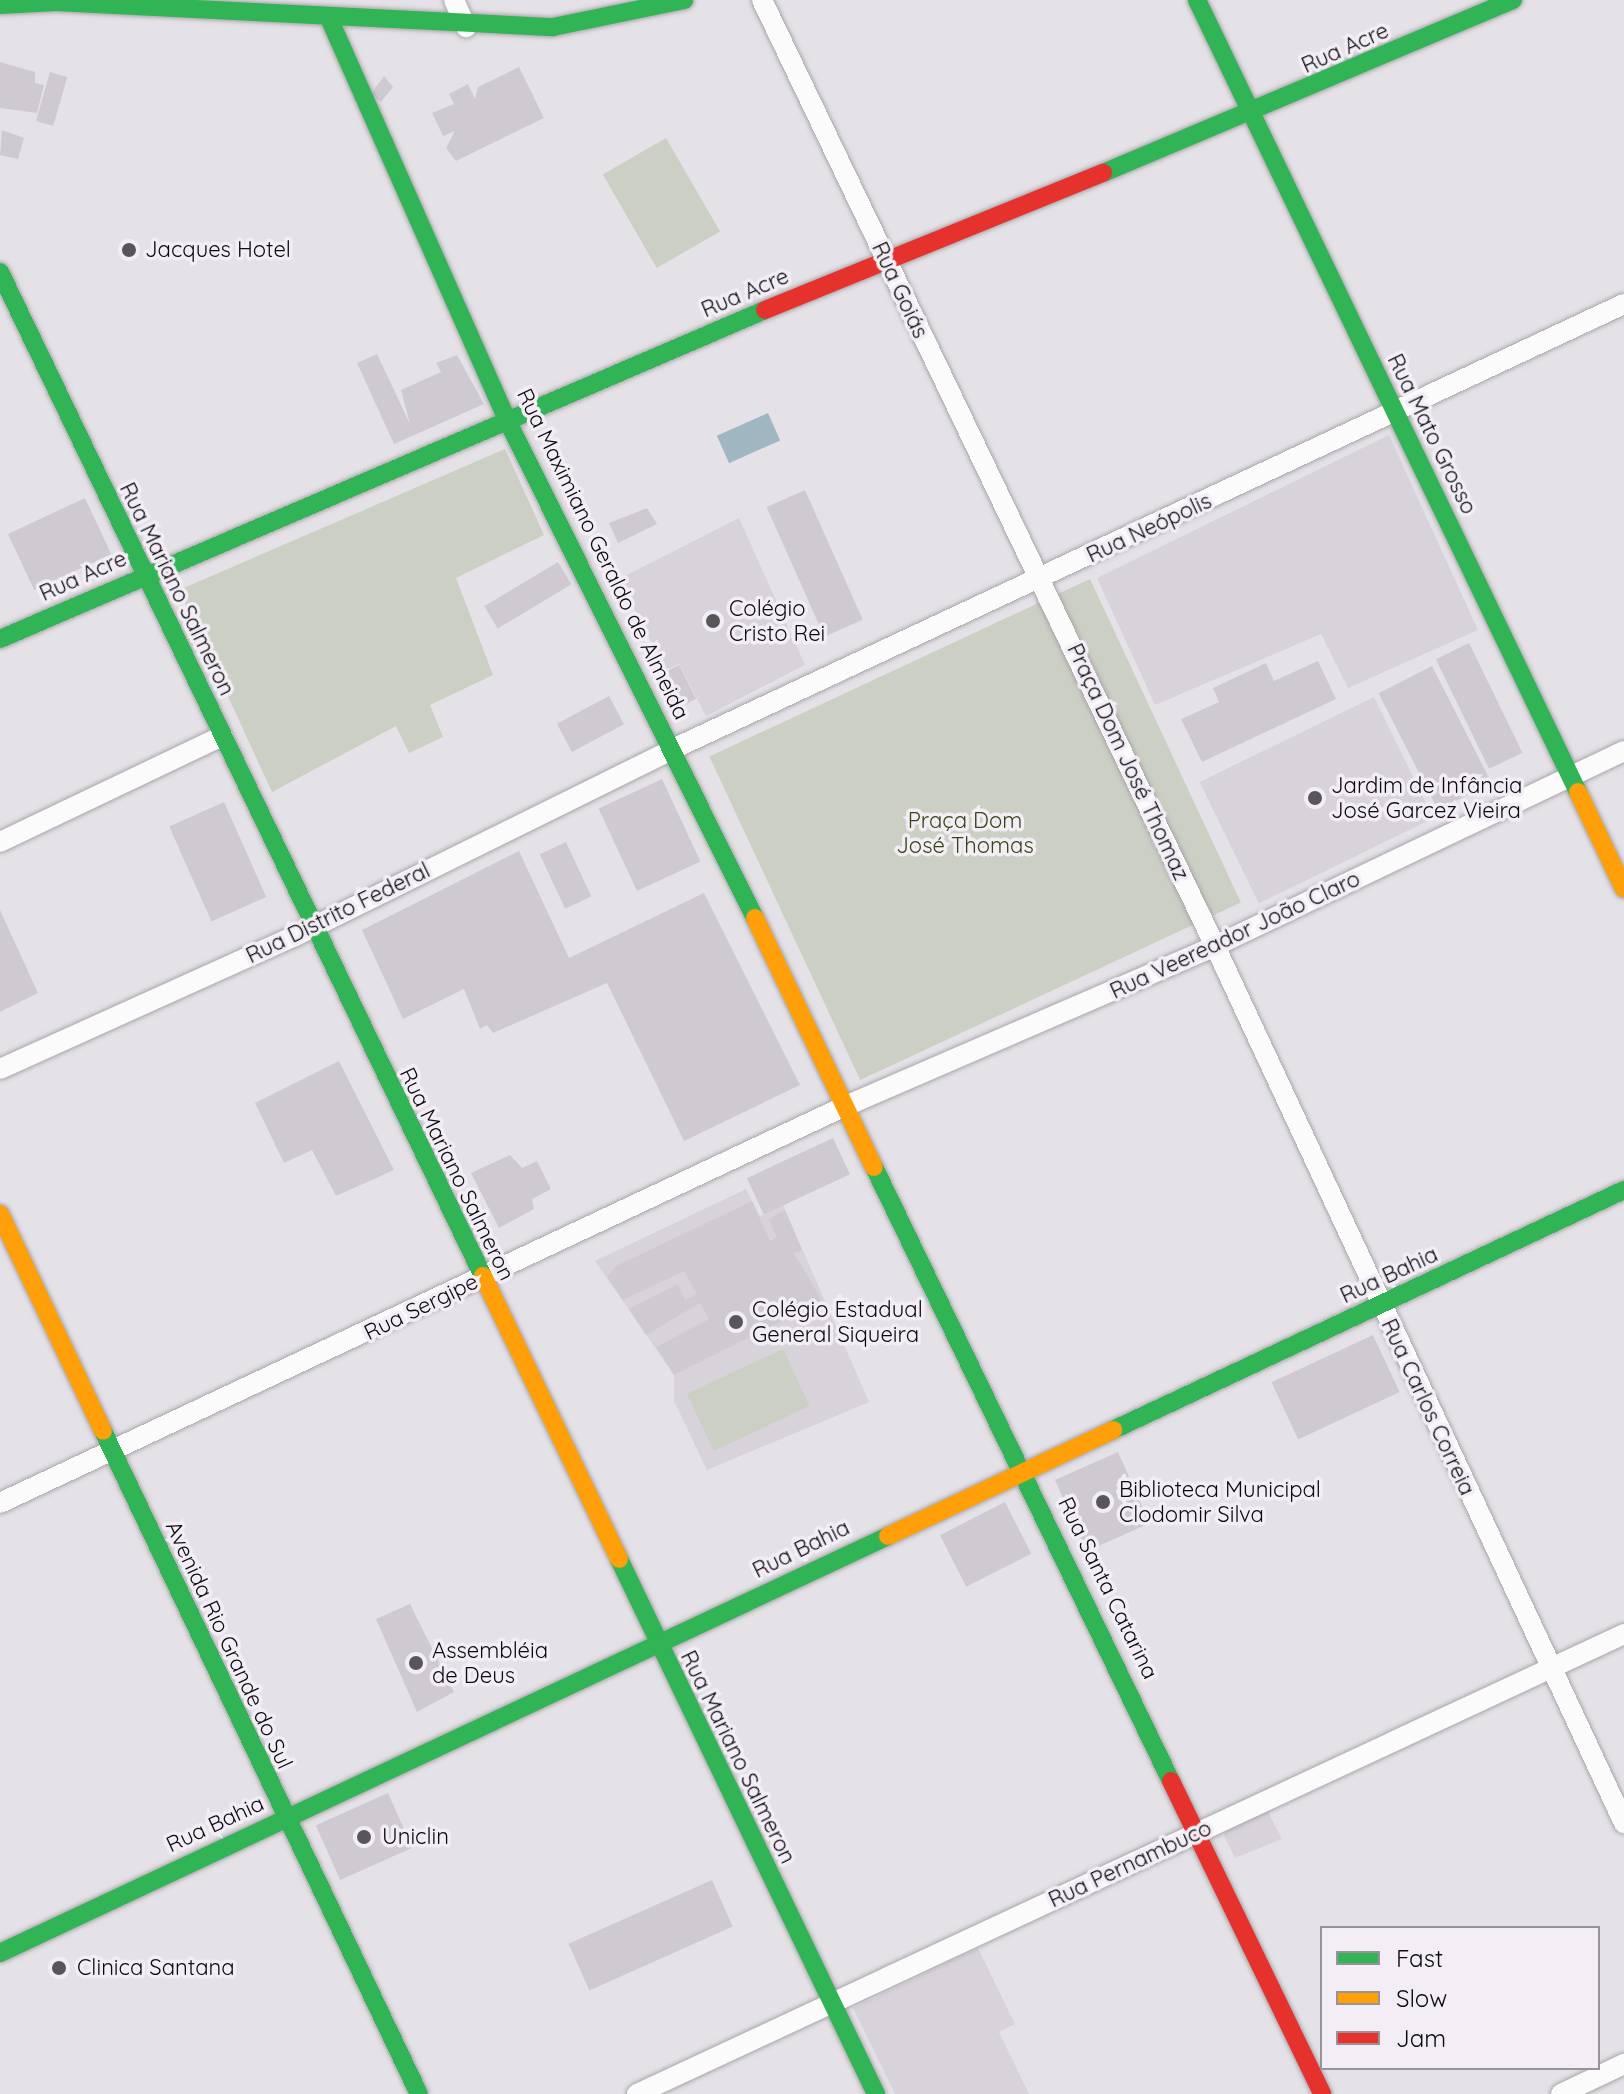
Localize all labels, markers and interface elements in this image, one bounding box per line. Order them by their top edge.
street label: Rua Acre [1297,17,1393,79]
place label: Jacques Hotel [145,237,291,263]
street label: Rua Goiás [866,238,934,342]
marker: Jacques Hotel [120,241,138,259]
street label: Rua Acre [697,263,793,323]
street label: Rua Mato Grosso [1382,350,1482,518]
street label: Rua Maximiano Geraldo de Almeida [511,384,695,724]
street label: Rua Mariano Salmeron [114,478,240,700]
street label: Rua Neópolis [1082,488,1216,568]
street label: Rua Acre [35,545,131,607]
place label: Colégio Cristo Rei [729,595,825,646]
marker: Colégio Cristo Rei [704,612,722,630]
street label: Praça Dom José Thomaz [1061,639,1195,885]
place label: Jardim de Infância José Garcez Vieira [1331,772,1522,824]
marker: Jardim de Infância José Garcez Vieira [1306,789,1324,807]
park label: Praça Dom José Thomas [896,807,1034,858]
street label: Rua Distrito Federal [242,857,434,969]
street label: Rua Veereador João Claro [1106,865,1364,1005]
street label: Rua Mariano Salmeron [394,1063,520,1285]
street label: Rua Bahia [1336,1241,1442,1309]
street label: Rua Sergipe [360,1268,482,1346]
place label: Colégio Estadual General Siqueira [752,1296,923,1348]
marker: Colégio Estadual General Siqueira [727,1313,745,1331]
street label: Rua Carlos Correia [1376,1315,1480,1499]
place label: Biblioteca Municipal Clodomir Silva [1119,1476,1321,1528]
street label: Rua Santa Catarina [1052,1493,1164,1683]
marker: Biblioteca Municipal Clodomir Silva [1094,1493,1112,1511]
street label: Rua Bahia [748,1514,854,1584]
street label: Avenida Rio Grande do Sul [160,1517,298,1773]
place label: Assembléia de Deus [432,1637,548,1688]
street label: Rua Mariano Salmeron [675,1646,801,1868]
marker: Assembléia de Deus [407,1654,425,1672]
street label: Rua Bahia [162,1790,268,1858]
street label: Rua Pernambuco [1044,1815,1216,1913]
place label: Uniclin [382,1824,449,1850]
marker: Uniclin [353,1826,375,1848]
legend [1320,1926,1600,2070]
text: Fast [1396,1943,1443,1973]
place label: Clinica Santana [77,1955,235,1981]
marker: Clinica Santana [48,1957,70,1979]
text: Slow [1396,1983,1447,2013]
text: Jam [1396,2023,1446,2053]

